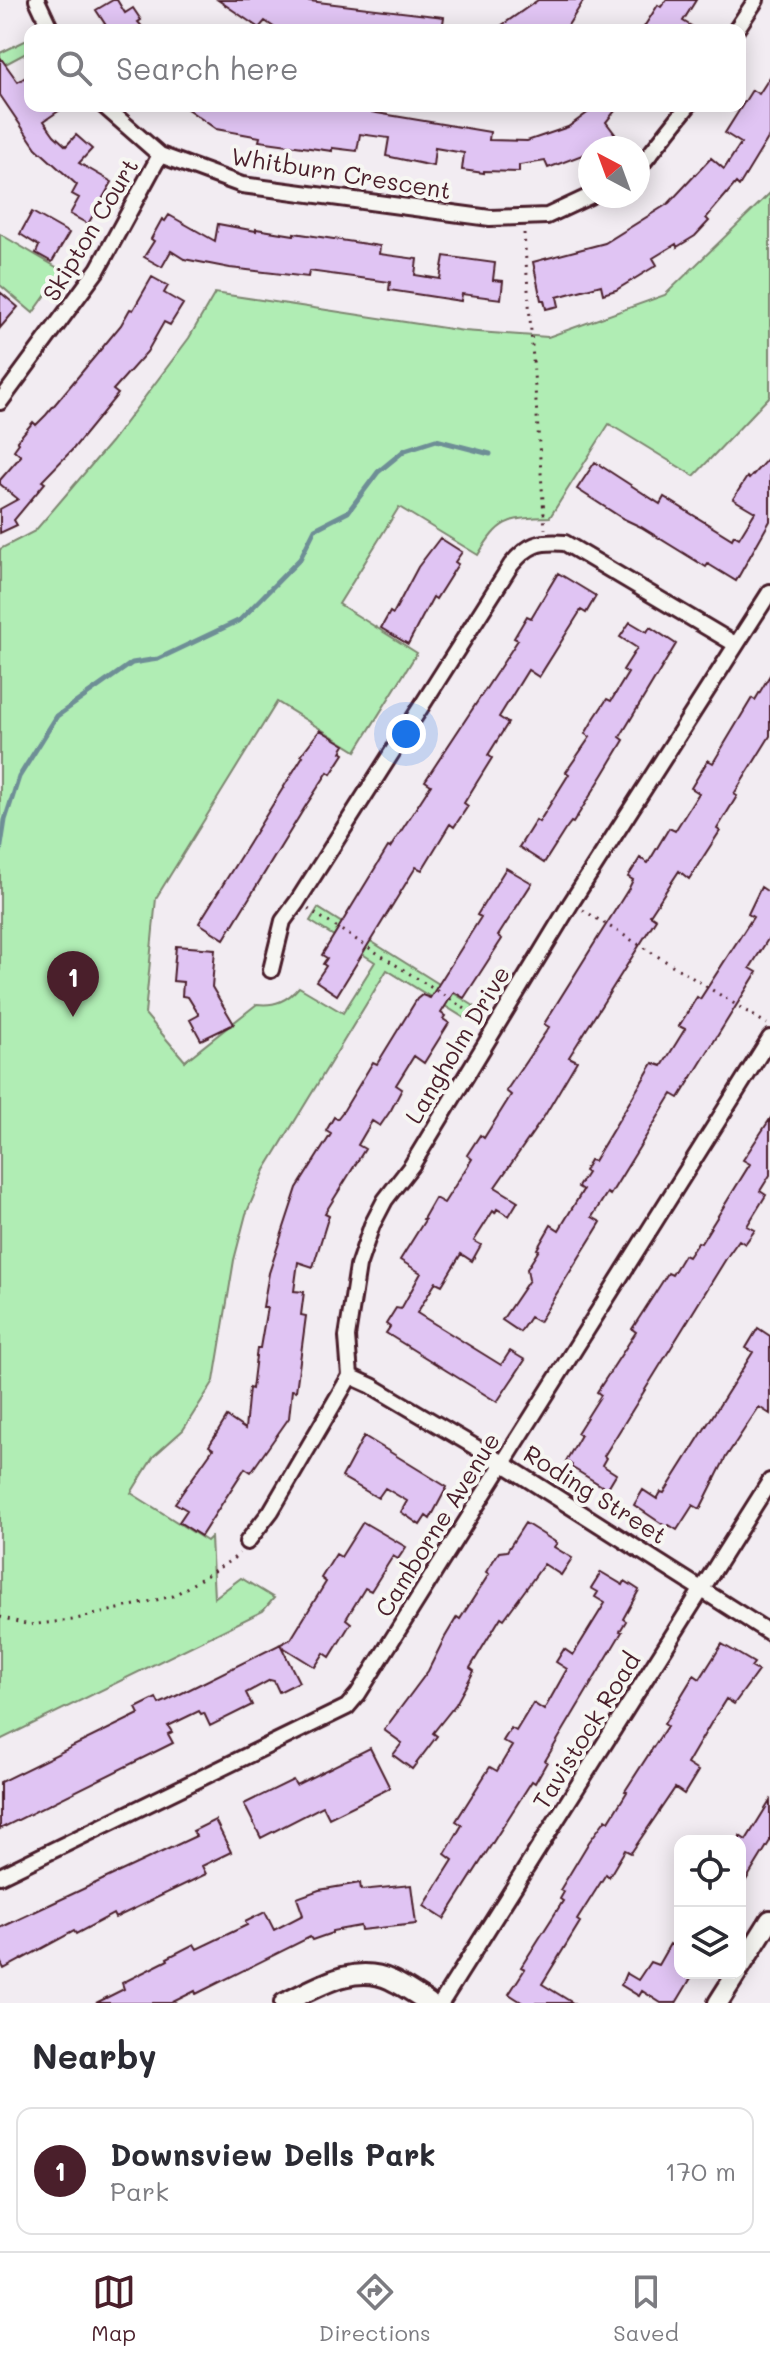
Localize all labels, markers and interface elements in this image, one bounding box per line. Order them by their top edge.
search box [24,24,746,112]
icon: search [52,46,96,90]
text: Search here [116,48,299,88]
north arrow [578,136,650,208]
street label: Whitburn Crescent [229,140,454,205]
street label: Skipton Court [35,152,145,306]
your location [386,714,426,754]
pin: 1 [47,951,99,1017]
street label: Langholm Drive [397,960,516,1129]
street label: Camborne Avenue [368,1426,506,1622]
street label: Roding Street [518,1437,673,1550]
street label: Tavistock Road [525,1646,646,1814]
map controls [674,1835,746,1979]
button: locate [674,1835,746,1907]
button: layers [674,1907,746,1979]
text: Nearby [32,2033,157,2078]
text: Downsview Dells Park [110,2134,436,2174]
text: 1 [54,2154,66,2188]
text: 170 m [665,2154,736,2188]
text: Park [110,2174,169,2208]
tab: Map [91,2270,136,2347]
tab: Directions [319,2270,431,2347]
tab: Saved [613,2270,679,2347]

